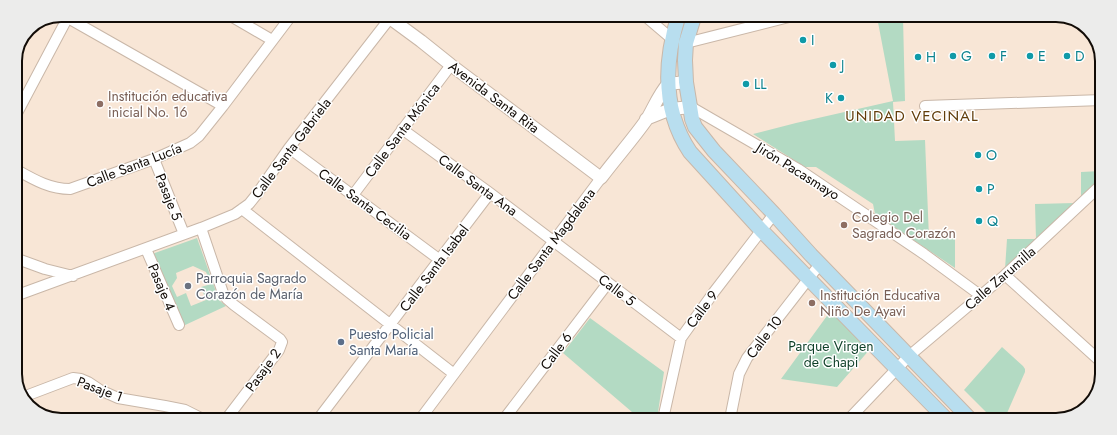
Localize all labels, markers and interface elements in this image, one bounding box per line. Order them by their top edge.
place label: I [811,30,814,50]
marker: I [798,35,808,45]
place label: G [961,46,972,66]
place label: F [1000,46,1007,66]
place label: E [1038,46,1046,66]
place label: D [1075,46,1085,66]
place label: H [926,47,936,67]
marker: G [948,51,958,61]
marker: F [987,51,997,61]
marker: E [1025,51,1035,61]
marker: D [1062,51,1072,61]
marker: H [913,52,923,62]
place label: J [839,55,844,75]
street label: Avenida Santa Rita [444,56,544,138]
marker: J [828,60,838,70]
place label: LL [754,74,767,94]
street label: Calle Santa Mónica [360,79,444,181]
marker: LL [741,79,751,89]
place label: Institución educativa inicial No. 16 [108,86,228,122]
place label: K [825,88,833,108]
marker: K [836,93,846,103]
street label: Calle Santa Gabriela [246,94,336,202]
marker: Institución educativa inicial No. 16 [95,99,105,109]
district label: UNIDAD VECINAL [845,105,979,127]
street label: Jirón Pacasmayo [751,136,844,205]
street label: Calle Santa Lucía [83,138,185,192]
place label: O [986,145,997,165]
street label: Calle Santa Ana [434,149,522,221]
marker: O [973,150,983,160]
street label: Calle Santa Cecilia [314,163,416,245]
street label: Pasaje 5 [151,170,188,224]
place label: P [987,179,995,199]
street label: Calle Santa Magdalena [502,184,600,304]
marker: P [974,184,984,194]
place label: Colegio Del Sagrado Corazón [852,207,956,243]
place label: Q [987,211,999,231]
marker: Q [974,216,984,226]
street label: Calle Santa Isabel [395,220,473,316]
marker: Colegio Del Sagrado Corazón [839,220,849,230]
street label: Calle Zarumilla [960,241,1040,315]
street label: Pasaje 4 [143,260,181,314]
place label: Parroquia Sagrado Corazón de María [196,268,307,304]
street label: Calle 5 [594,269,640,311]
marker: Parroquia Sagrado Corazón de María [183,281,193,291]
place label: Institución Educativa Niño De Ayavi [820,285,940,321]
street label: Calle 9 [681,286,723,332]
marker: Institución Educativa Niño De Ayavi [807,298,817,308]
street label: Calle 10 [741,311,787,363]
place label: Puesto Policial Santa María [349,324,434,360]
street label: Calle 6 [535,328,577,374]
park label: Parque Virgen de Chapi [788,336,874,372]
marker: Puesto Policial Santa María [336,337,346,347]
street label: Pasaje 2 [240,344,286,396]
street label: Pasaje 1 [74,371,126,407]

